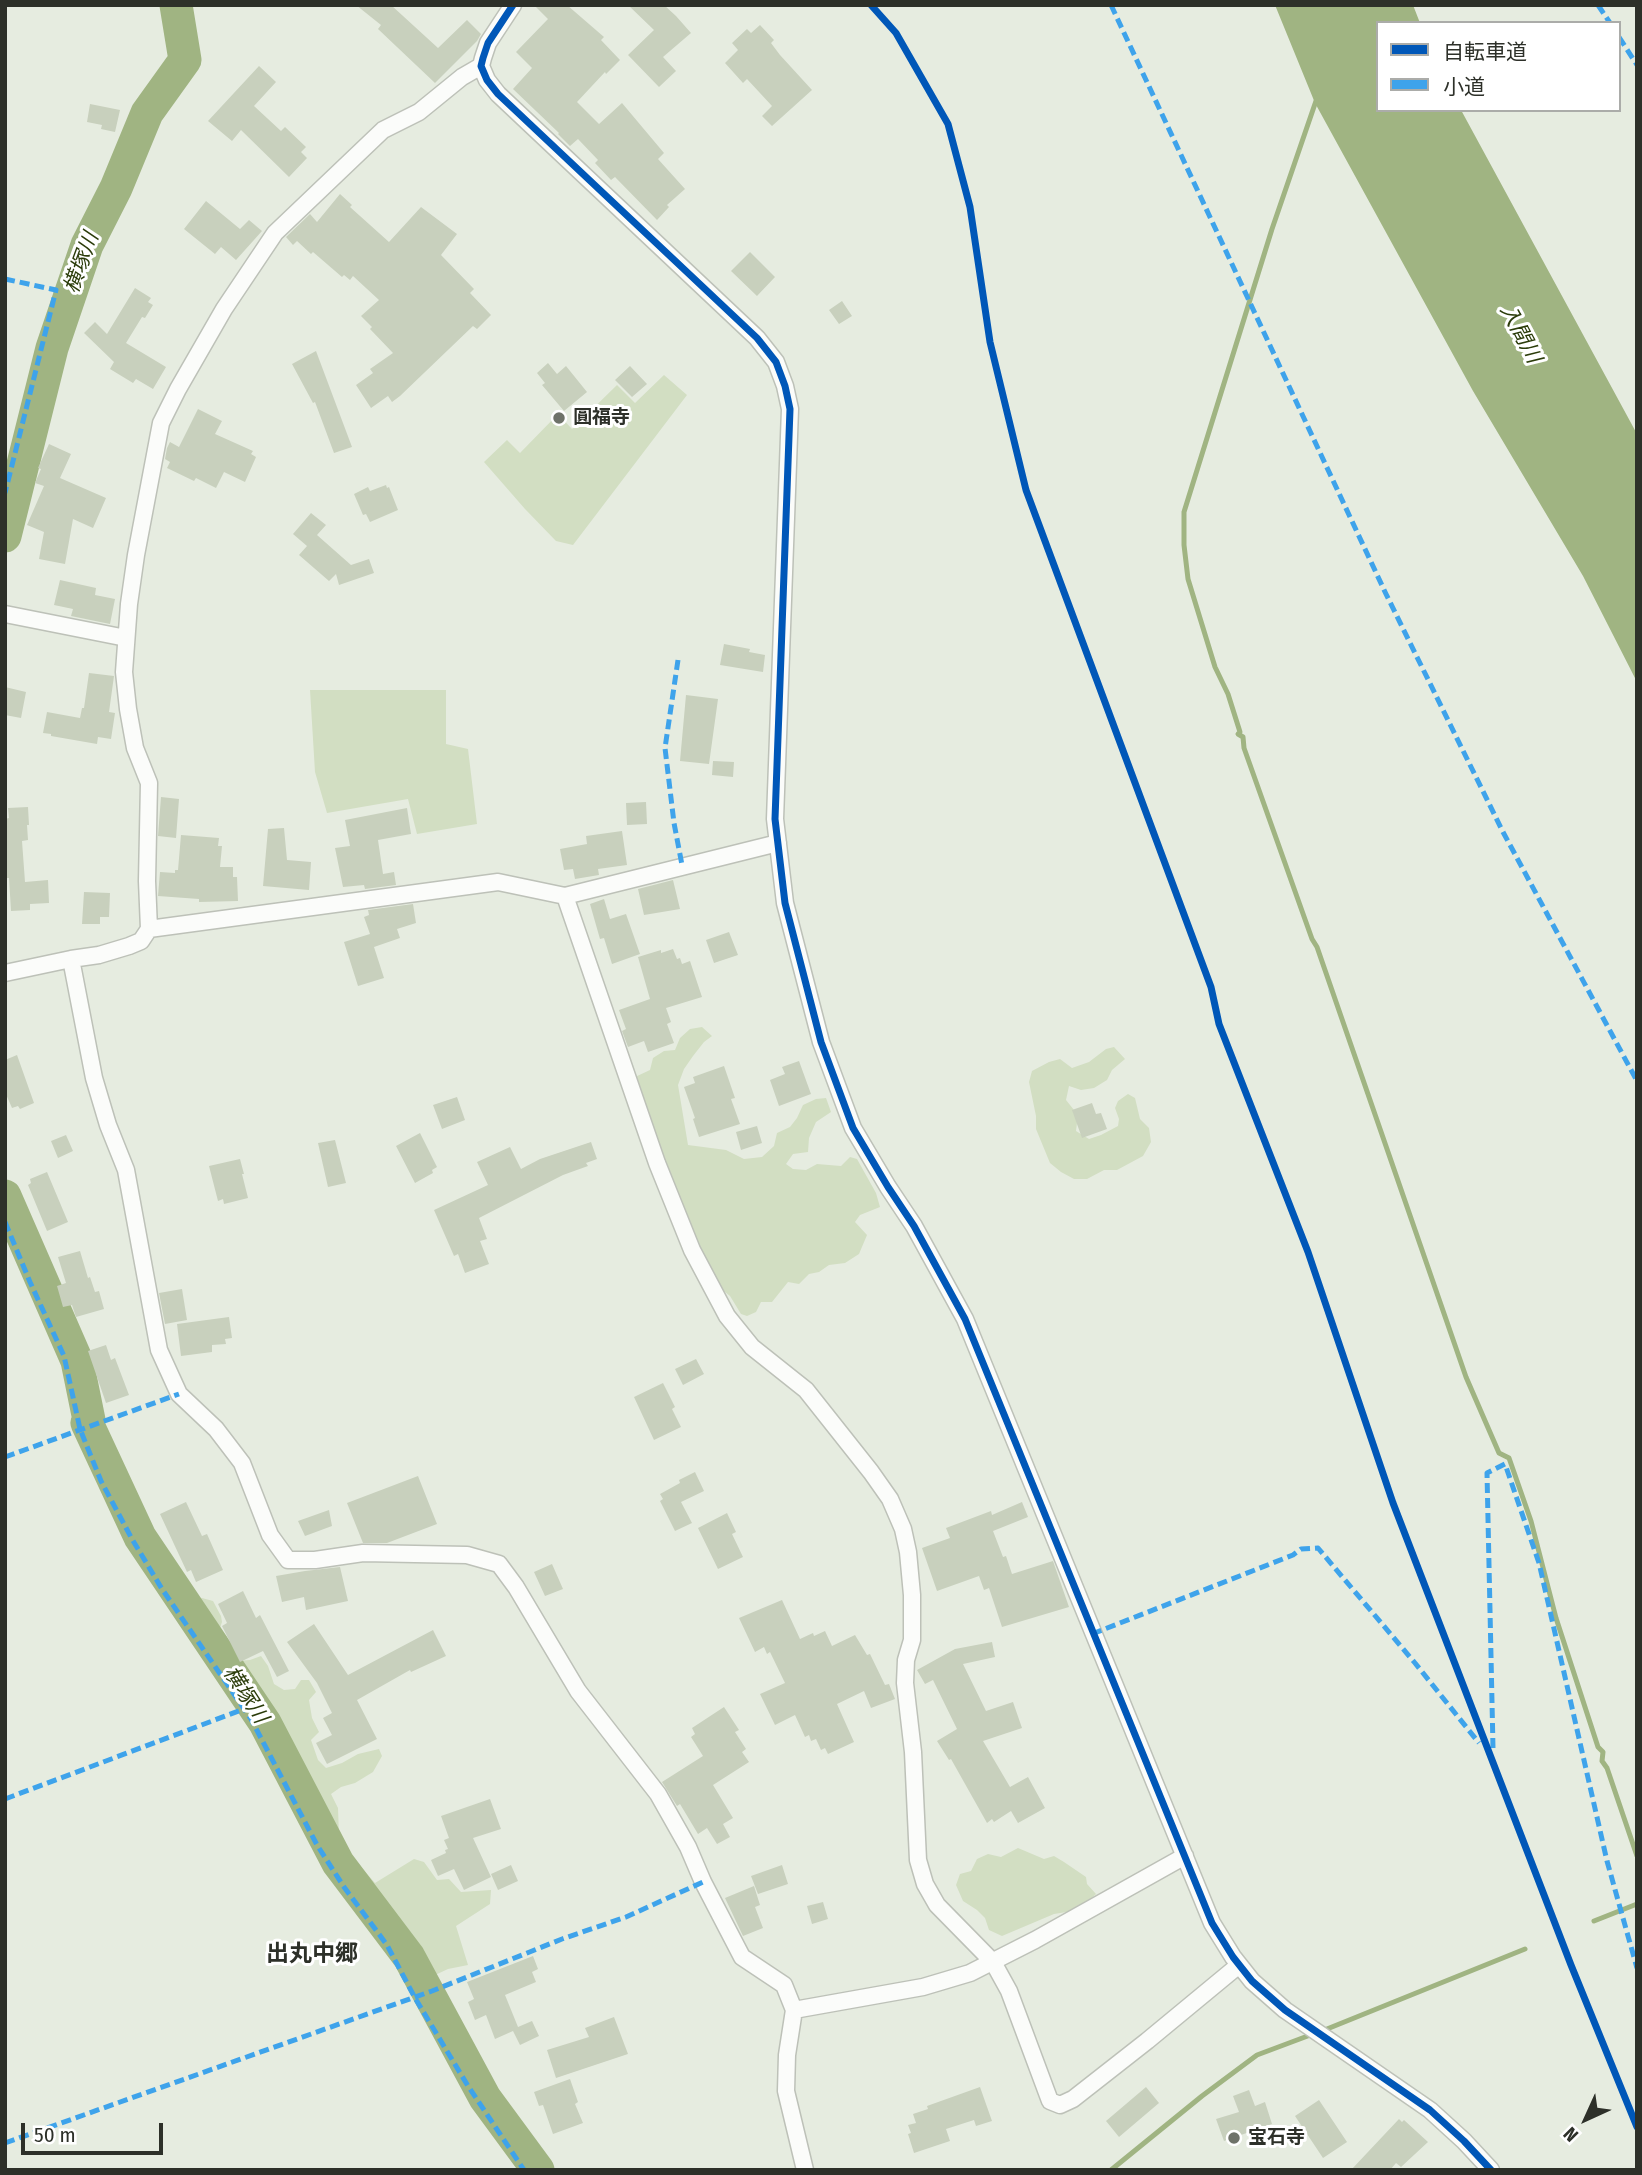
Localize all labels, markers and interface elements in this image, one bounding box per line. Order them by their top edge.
legend [1376,21,1621,112]
text: 自転車道 [1443,39,1527,65]
text: 小道 [1443,74,1485,100]
water label: 横塚川 [59,229,105,297]
water label: 入間川 [1494,300,1546,368]
place label: 圓福寺 [573,407,630,429]
marker: 圓福寺 [551,410,567,426]
water label: 横塚川 [217,1662,273,1728]
district label: 出丸中郷 [266,1941,358,1969]
north arrow [1551,2084,1621,2154]
scale bar [24,2108,166,2152]
text: 50 m [34,2122,76,2148]
text: N [1559,2122,1583,2146]
place label: 宝石寺 [1248,2127,1305,2149]
marker: 宝石寺 [1226,2130,1242,2146]

